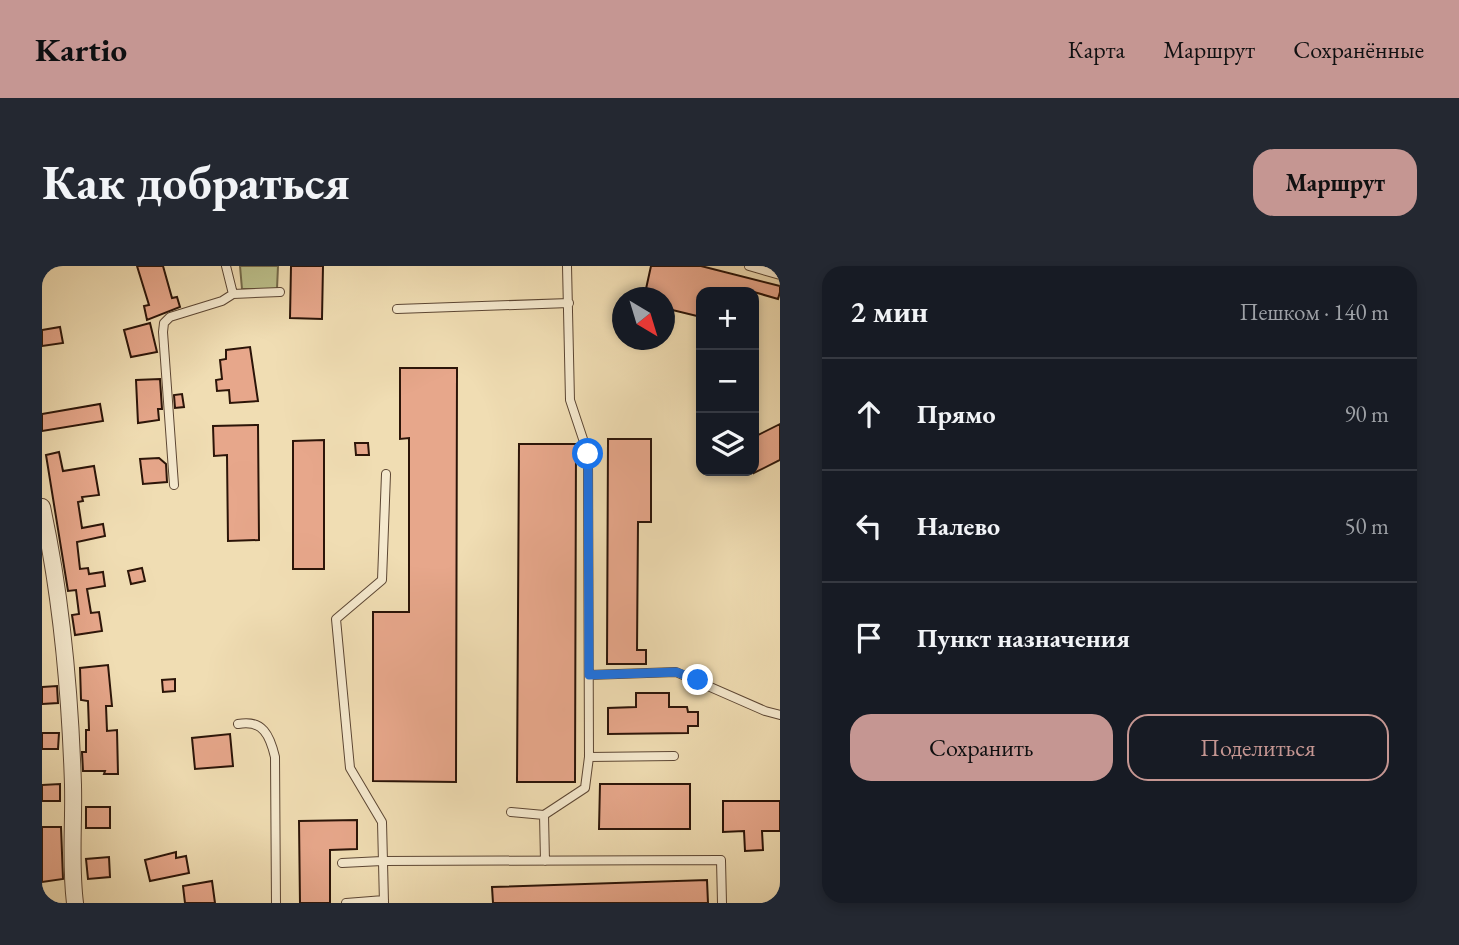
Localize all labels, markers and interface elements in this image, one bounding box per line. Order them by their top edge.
text: Kartio [35,28,127,71]
text: Карта [1068,34,1125,65]
text: Маршрут [1163,34,1255,65]
text: Сохранённые [1293,34,1424,65]
button: Маршрут [1253,149,1417,216]
text: Как добраться [42,150,350,214]
north arrow [612,287,675,350]
map controls [696,287,759,476]
button: + [696,287,759,350]
text: 2 мин [850,292,928,331]
text: Пешком · 140 m [1240,297,1389,327]
button: − [696,350,759,413]
icon: ahead [850,395,888,433]
text: Прямо [917,397,996,431]
text: 90 m [1344,399,1389,429]
button: layers [696,413,759,476]
route start [572,438,603,469]
icon: left [850,507,888,545]
text: Налево [917,509,1000,543]
text: 50 m [1344,511,1389,541]
icon: arrive [850,619,888,657]
text: Пункт назначения [917,621,1130,655]
route end [682,664,713,695]
button: Сохранить [850,714,1113,781]
button: Поделиться [1127,714,1389,781]

